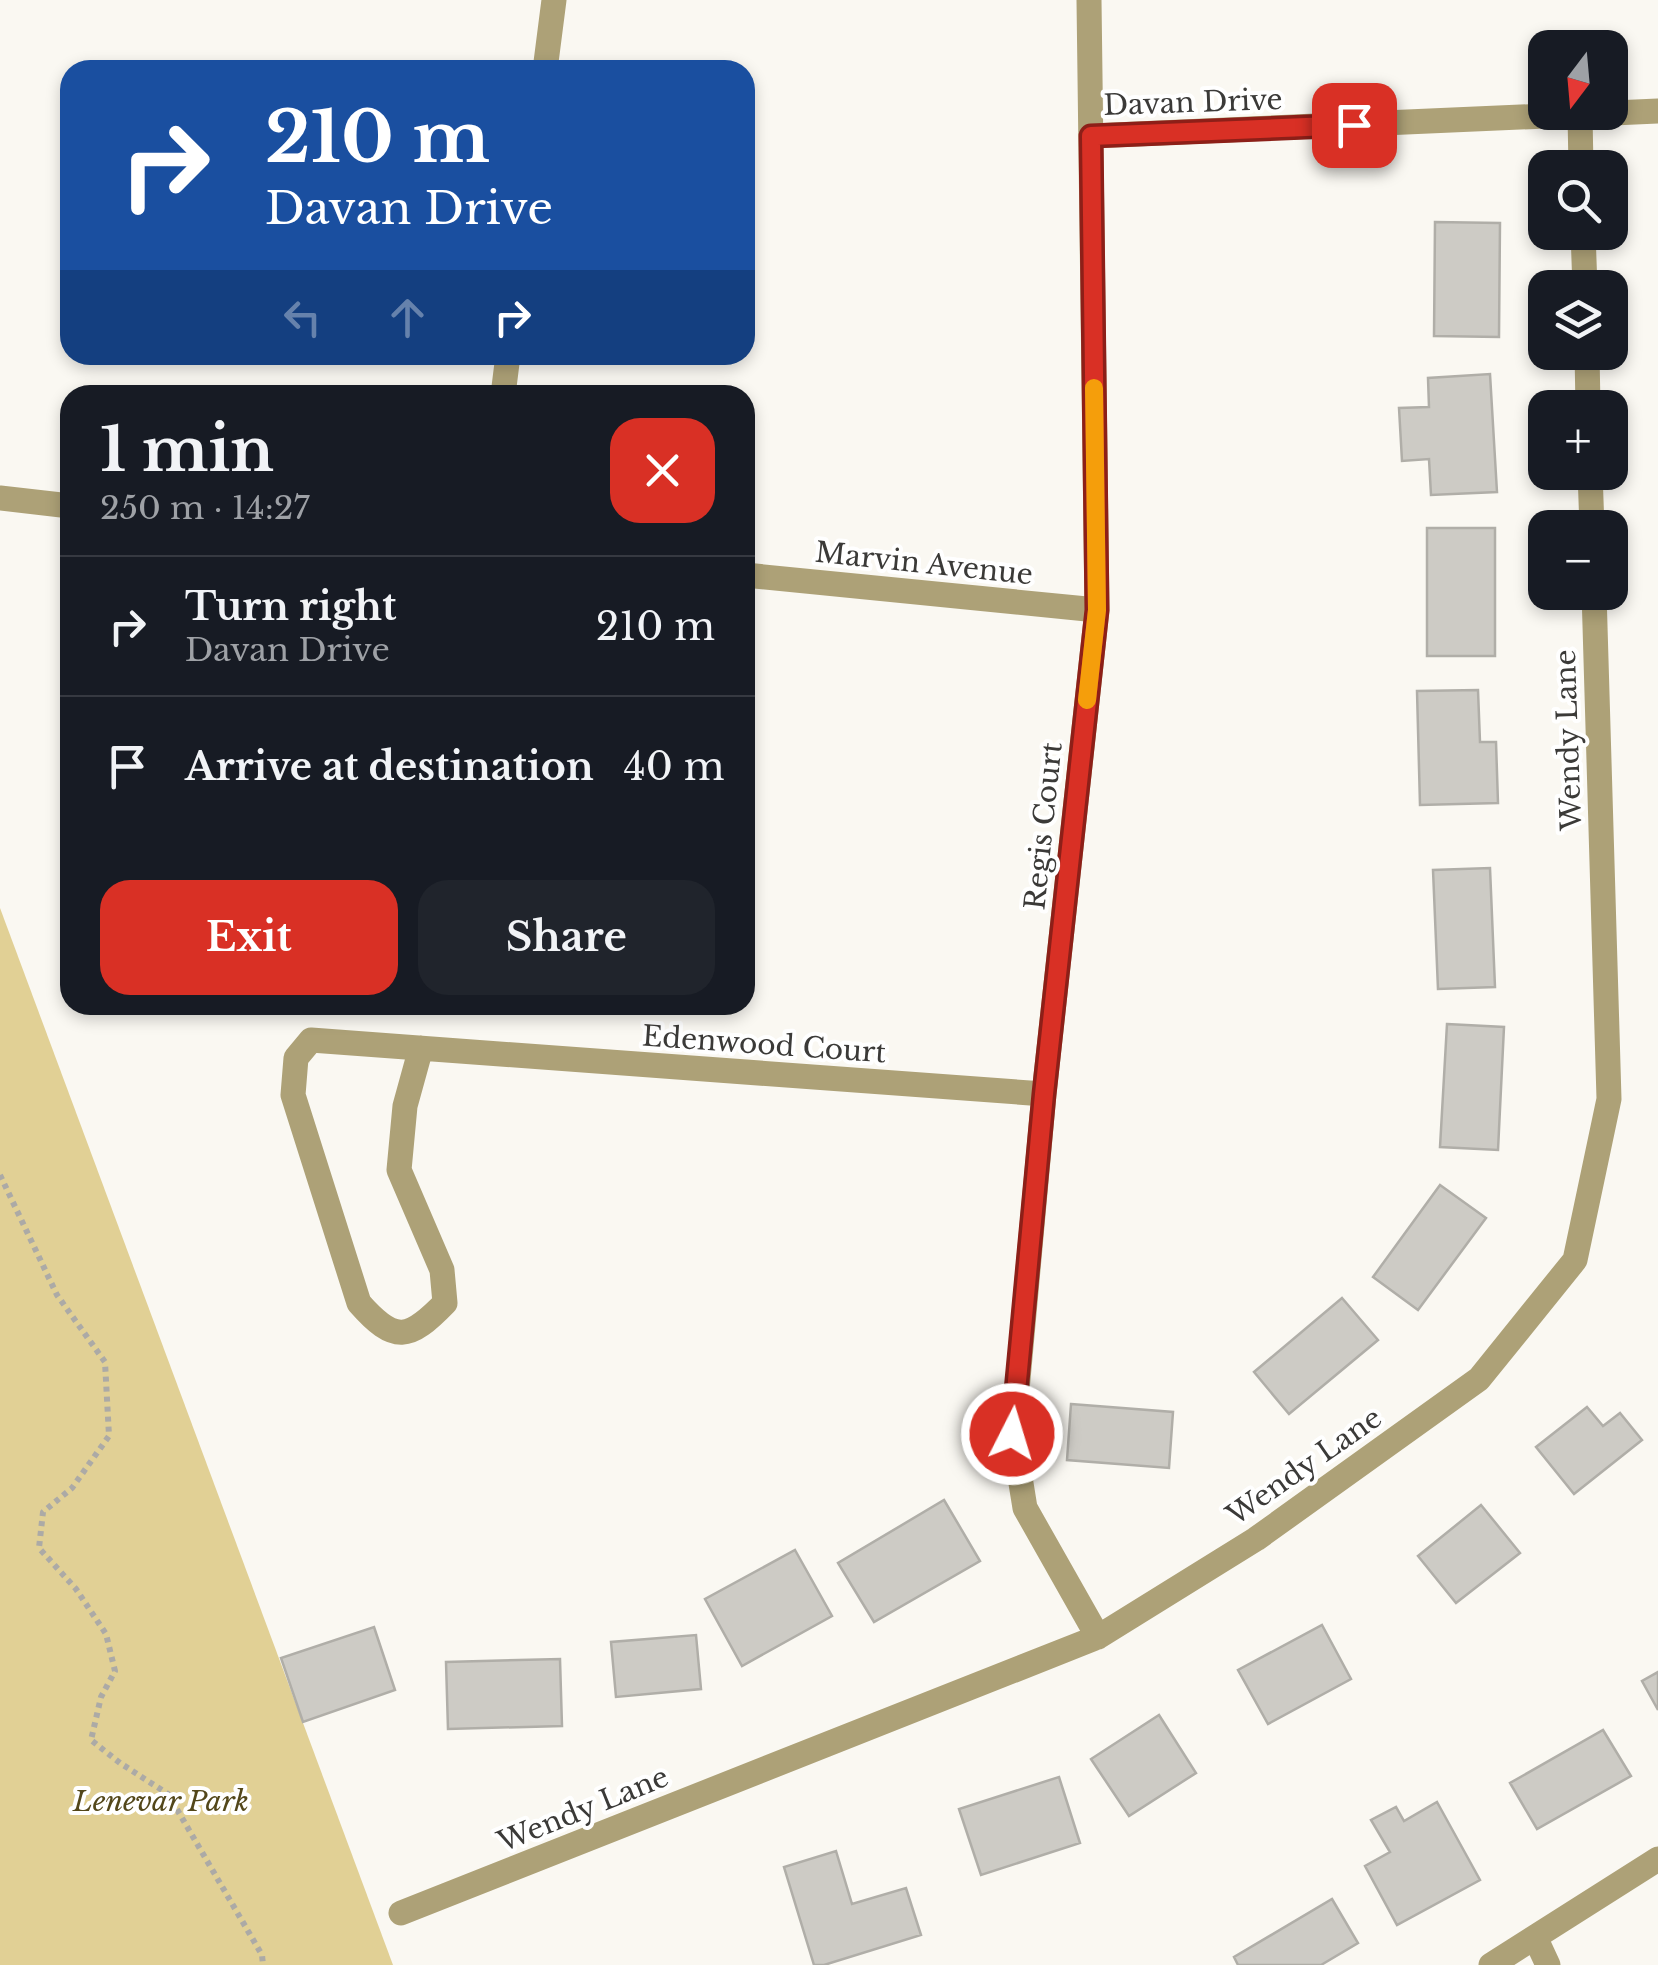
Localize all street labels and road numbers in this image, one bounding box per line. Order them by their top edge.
street label: Davan Drive [1103,82,1283,123]
street label: Marvin Avenue [813,535,1035,592]
street label: Wendy Lane [1548,649,1589,832]
street label: Regis Court [1017,740,1070,912]
street label: Edenwood Court [641,1019,888,1071]
street label: Wendy Lane [1219,1400,1389,1533]
street label: Wendy Lane [492,1759,674,1860]

